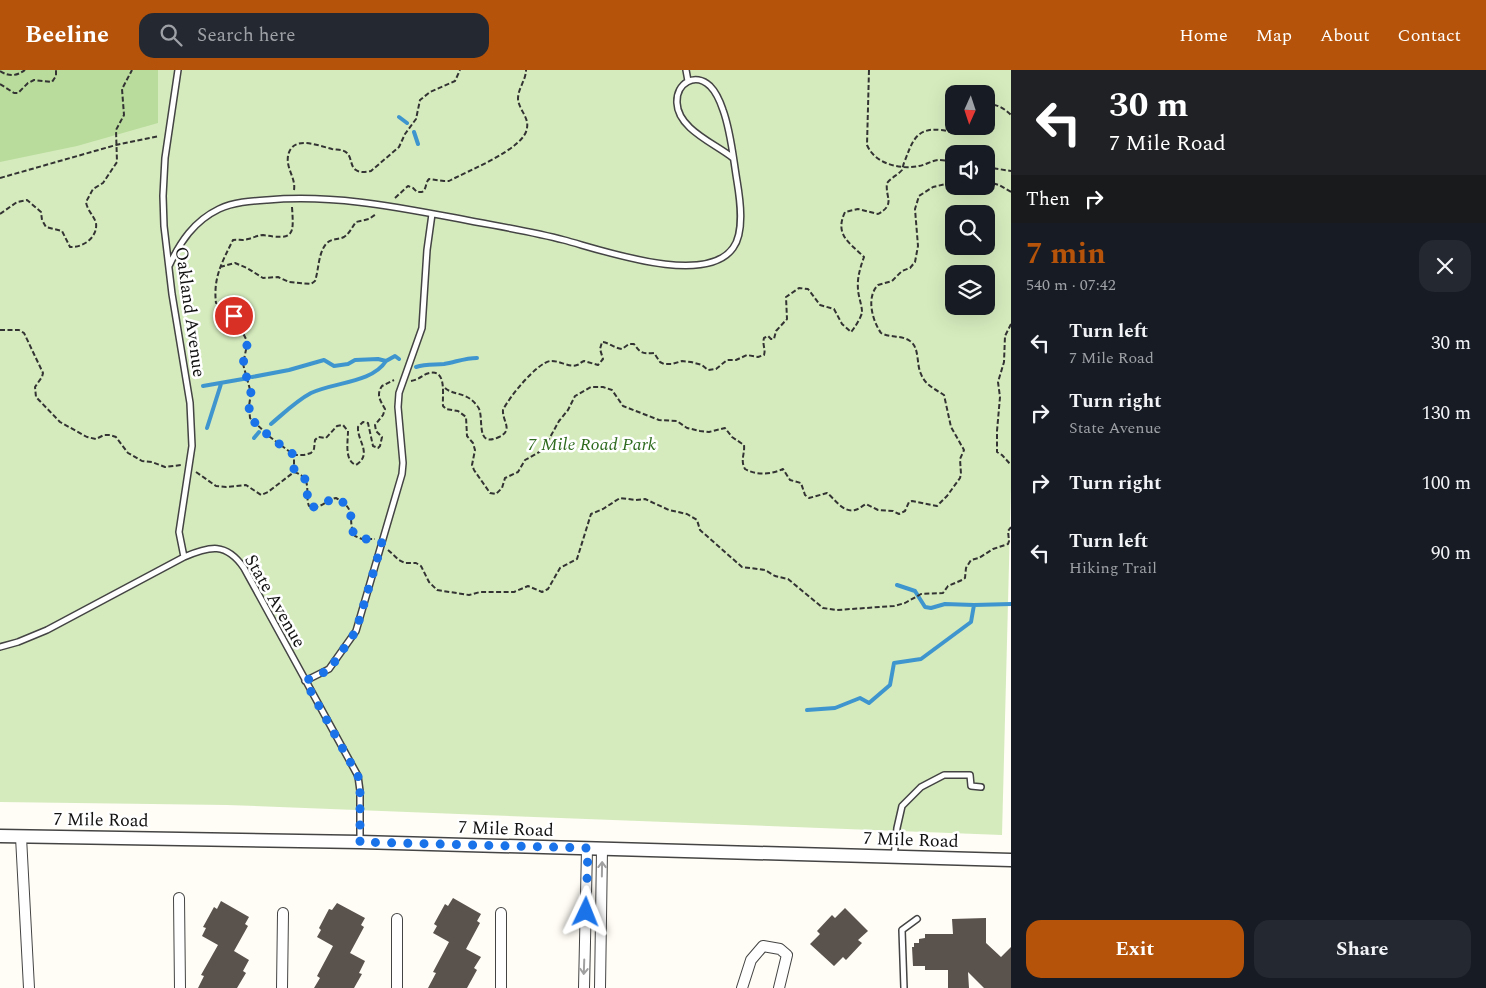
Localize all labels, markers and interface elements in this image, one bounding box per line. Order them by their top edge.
search box [139,13,489,58]
text: Beeline [25,17,109,53]
icon: search [157,21,185,49]
text: Search here [197,21,295,50]
text: Home [1179,22,1228,49]
text: Map [1256,22,1292,49]
text: About [1320,22,1370,49]
text: Contact [1398,22,1461,49]
text: 30 m [1109,79,1189,132]
north arrow [945,85,995,135]
map controls [945,85,995,315]
icon: left [1026,90,1091,155]
text: 7 Mile Road [1109,127,1226,160]
button: sound [945,145,995,195]
text: Then [1026,185,1070,214]
icon: right [1080,185,1108,213]
button: search [945,205,995,255]
text: 7 min [1026,231,1106,277]
button: close [1419,240,1471,292]
street label: Oakland Avenue [167,245,213,379]
button: layers [945,265,995,315]
text: 540 m · 07:42 [1026,273,1116,297]
pin [213,295,255,337]
icon: arrive [220,302,248,330]
text: Turn left [1069,317,1148,346]
icon: left [1026,329,1054,357]
text: 30 m [1431,329,1471,358]
text: 7 Mile Road [1069,346,1154,370]
text: Turn right [1069,387,1162,416]
icon: right [1026,399,1054,427]
text: 130 m [1421,399,1471,428]
text: State Avenue [1069,416,1161,440]
park label: 7 Mile Road Park [528,431,657,458]
icon: right [1026,469,1054,497]
text: Turn right [1069,469,1162,498]
text: 100 m [1421,469,1471,498]
text: Turn left [1069,527,1148,556]
icon: left [1026,539,1054,567]
text: 90 m [1431,539,1471,568]
street label: State Avenue [237,549,313,653]
text: Hiking Trail [1069,556,1157,580]
street label: 7 Mile Road [53,806,149,834]
street label: 7 Mile Road [458,814,554,844]
street label: 7 Mile Road [863,825,959,855]
one-way arrow [597,862,607,878]
position arrow [559,885,611,937]
button: Exit [1026,920,1244,978]
button: Share [1254,920,1471,978]
one-way arrow [580,959,589,975]

